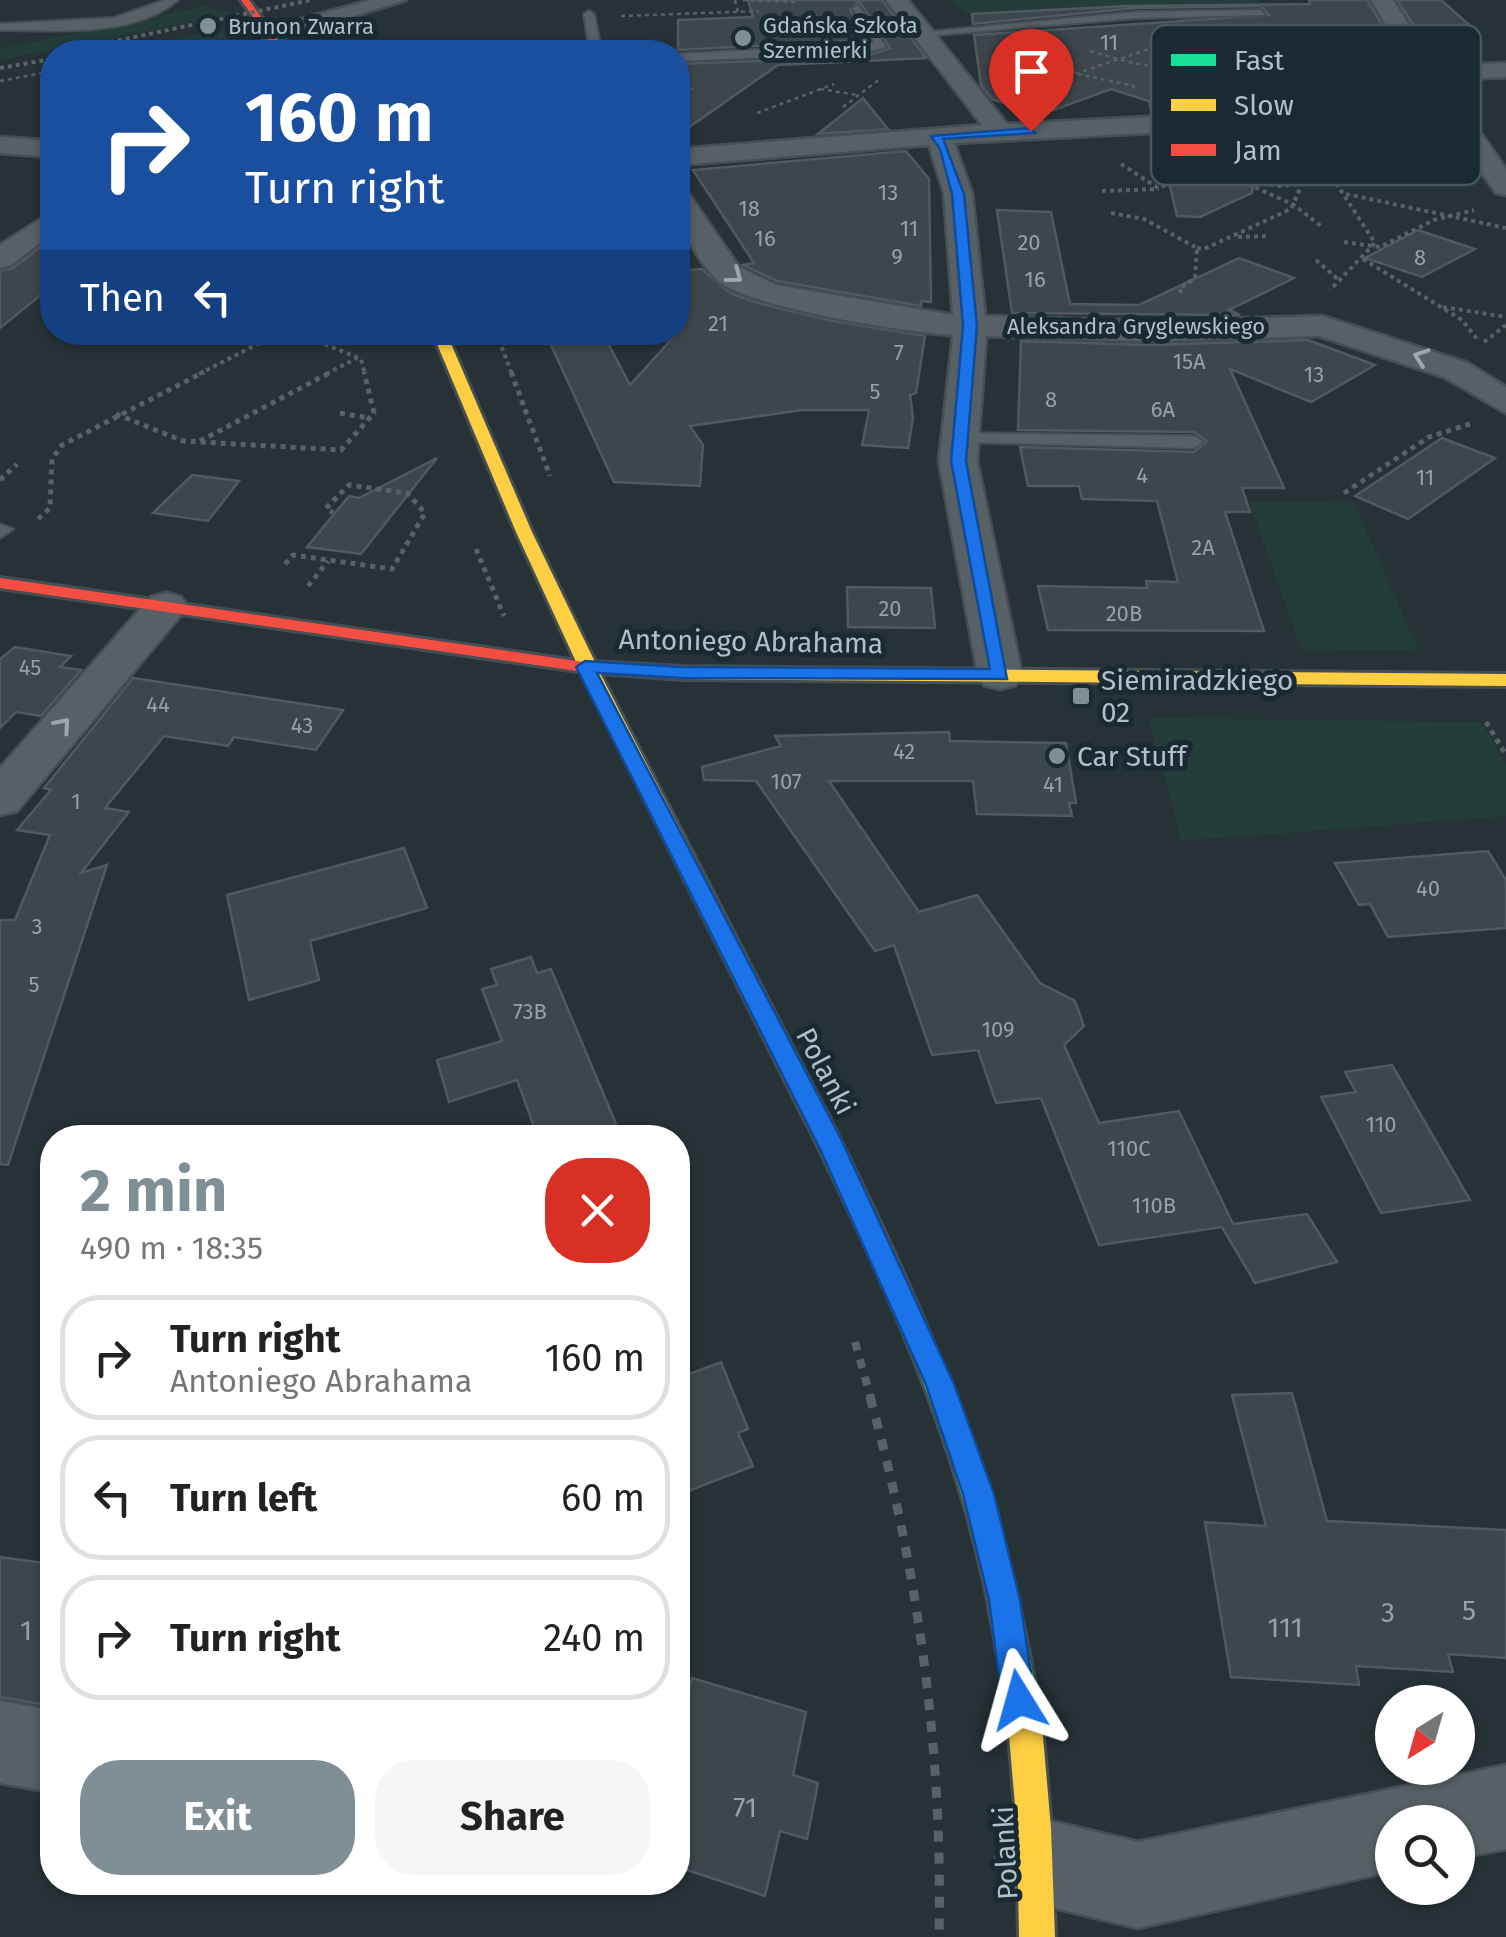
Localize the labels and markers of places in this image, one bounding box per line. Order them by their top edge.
place label: Gdańska Szkoła Szermierki [763,12,918,64]
place label: Brunon Zwarra [228,13,374,40]
marker: Brunon Zwarra [197,15,219,37]
marker: Gdańska Szkoła Szermierki [732,27,754,49]
pin [989,29,1074,132]
place label: Siemiradzkiego 02 [1101,664,1293,729]
marker: Siemiradzkiego 02 [1070,685,1092,707]
place label: Car Stuff [1077,740,1189,773]
marker: Car Stuff [1046,745,1068,767]

